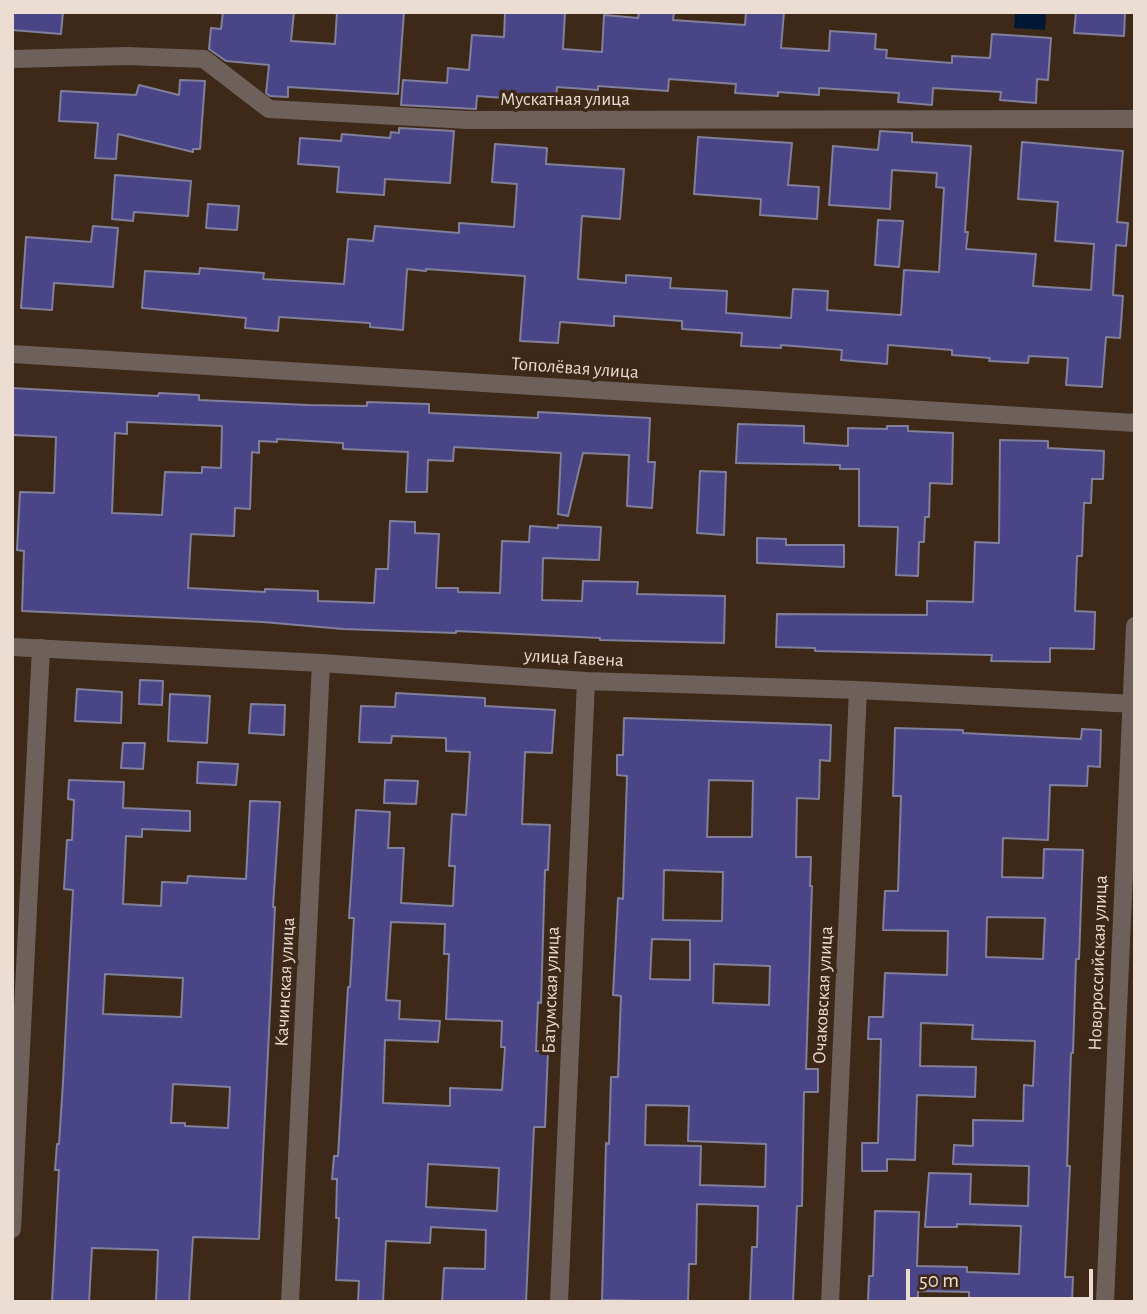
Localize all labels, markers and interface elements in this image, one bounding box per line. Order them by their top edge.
street label: Мускатная улица [500,88,630,110]
street label: Тополёвая улица [510,352,640,384]
street label: улица Гавена [524,644,624,672]
street label: Новороссийская улица [1084,875,1112,1051]
street label: Качинская улица [270,917,300,1047]
street label: Батумская улица [537,926,565,1054]
street label: Очаковская улица [808,926,838,1064]
scale bar [909,1254,1096,1298]
text: 50 m [919,1270,959,1291]

